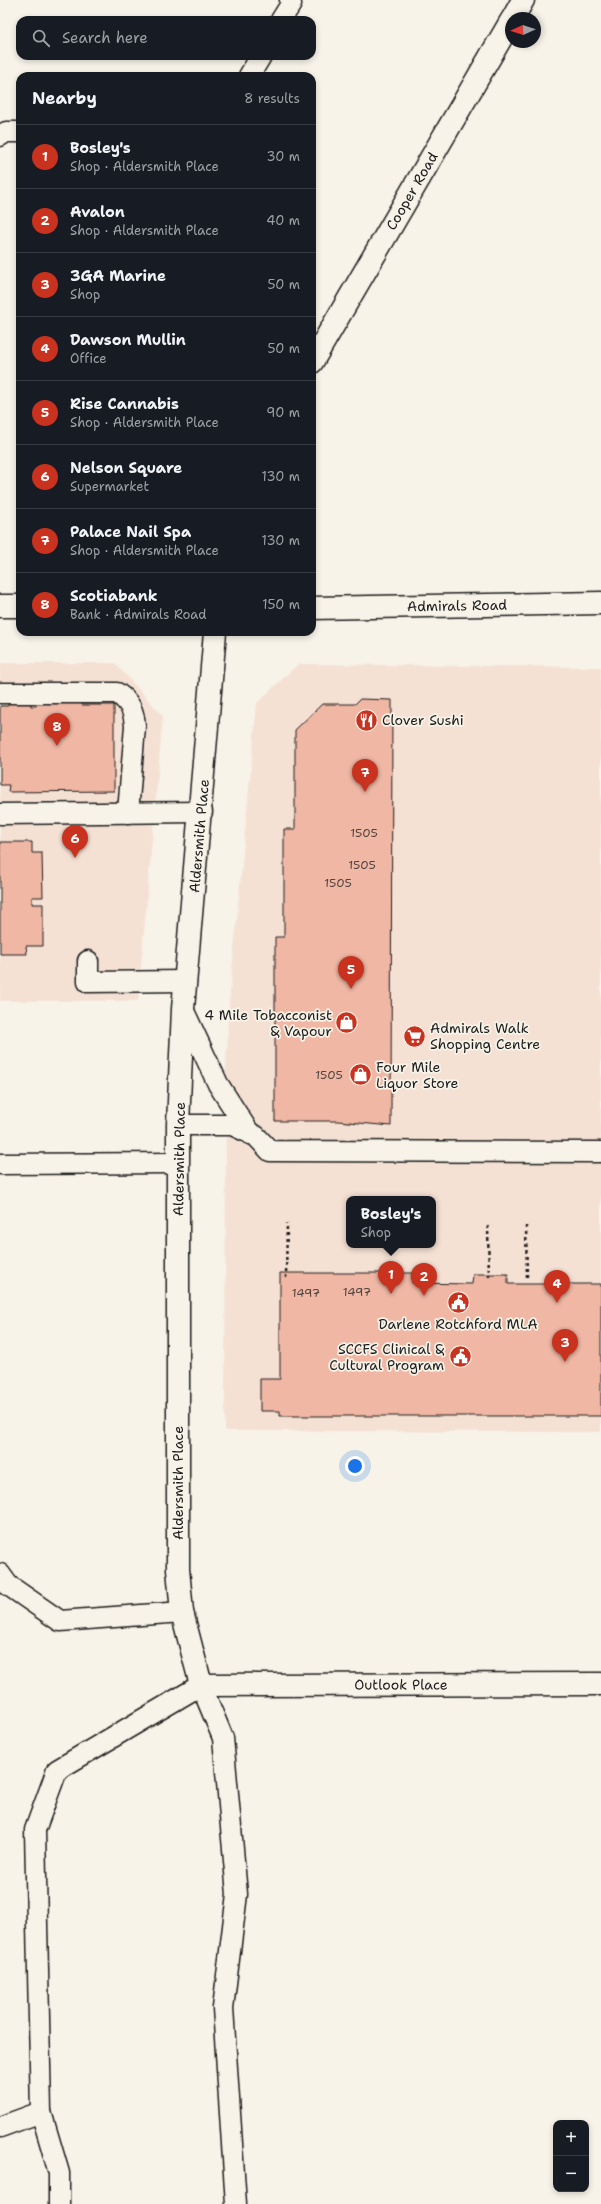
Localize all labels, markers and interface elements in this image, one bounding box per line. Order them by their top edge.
north arrow [505,12,541,48]
search box [16,16,316,60]
icon: search [30,27,52,49]
text: Search here [62,28,148,48]
text: Nearby [32,87,97,109]
text: 8 results [244,90,300,107]
text: Bosley's [70,138,131,158]
text: 1 [42,148,48,165]
text: 30 m [266,148,300,165]
street label: Cooper Road [382,149,442,233]
text: Shop · Aldersmith Place [70,158,219,175]
text: Avalon [70,202,125,222]
text: 2 [40,212,50,229]
text: 40 m [266,212,300,229]
text: Shop · Aldersmith Place [70,222,219,239]
text: 3GA Marine [70,266,166,286]
text: 3 [40,276,50,293]
text: 50 m [267,276,300,293]
text: Shop [70,286,100,303]
text: Dawson Mullin [70,330,186,350]
text: 4 [40,340,50,357]
text: 50 m [267,340,300,357]
text: Office [70,350,107,367]
text: Rise Cannabis [70,394,179,414]
text: 5 [41,404,49,421]
text: 90 m [266,404,300,421]
text: Shop · Aldersmith Place [70,414,219,431]
text: Nelson Square [70,458,182,478]
text: 6 [40,468,50,485]
text: 130 m [262,468,300,485]
text: Supermarket [70,478,149,495]
text: Palace Nail Spa [70,522,191,542]
text: 7 [40,532,50,549]
text: 130 m [262,532,300,549]
text: Shop · Aldersmith Place [70,542,219,559]
text: Scotiabank [70,586,157,606]
text: 8 [40,596,50,613]
text: 150 m [262,596,300,613]
street label: Admirals Road [407,596,507,615]
text: Bank · Admirals Road [70,606,207,623]
restaurant icon: Clover Sushi [353,707,379,733]
place label: Clover Sushi [382,711,464,729]
pin: 8 [44,713,70,746]
pin: 7 [352,759,378,792]
street label: Aldersmith Place [185,778,213,894]
pin: 6 [62,825,88,858]
house number: 1505 [350,825,378,841]
house number: 1505 [348,857,376,873]
house number: 1505 [324,875,352,891]
pin: 5 [338,956,364,989]
place label: 4 Mile Tobacconist & Vapour [204,1006,332,1040]
shop icon: 4 Mile Tobacconist & Vapour [334,1010,360,1036]
place label: Admirals Walk Shopping Centre [430,1019,540,1053]
supermarket icon: Admirals Walk Shopping Centre [401,1023,427,1049]
place label: Four Mile Liquor Store [376,1058,458,1092]
shop icon: Four Mile Liquor Store [348,1062,374,1088]
house number: 1505 [315,1067,343,1083]
street label: Aldersmith Place [169,1102,189,1216]
popup [346,1196,436,1248]
text: Bosley's [361,1204,421,1224]
text: Shop [361,1224,391,1241]
pin: 1 [378,1261,404,1294]
pin: 2 [411,1263,437,1296]
pin: 4 [544,1270,570,1303]
house number: 1497 [343,1284,371,1300]
house number: 1497 [292,1285,320,1301]
public building icon: Darlene Rotchford MLA [445,1289,471,1315]
place label: Darlene Rotchford MLA [378,1315,538,1333]
pin: 3 [552,1329,578,1362]
place label: SCCFS Clinical & Cultural Program [329,1340,444,1374]
public building icon: SCCFS Clinical & Cultural Program [447,1344,473,1370]
street label: Aldersmith Place [169,1426,187,1540]
your location [345,1456,365,1476]
street label: Outlook Place [354,1675,448,1694]
map controls [553,2120,589,2192]
button: + [553,2120,589,2156]
button: − [553,2156,589,2192]

